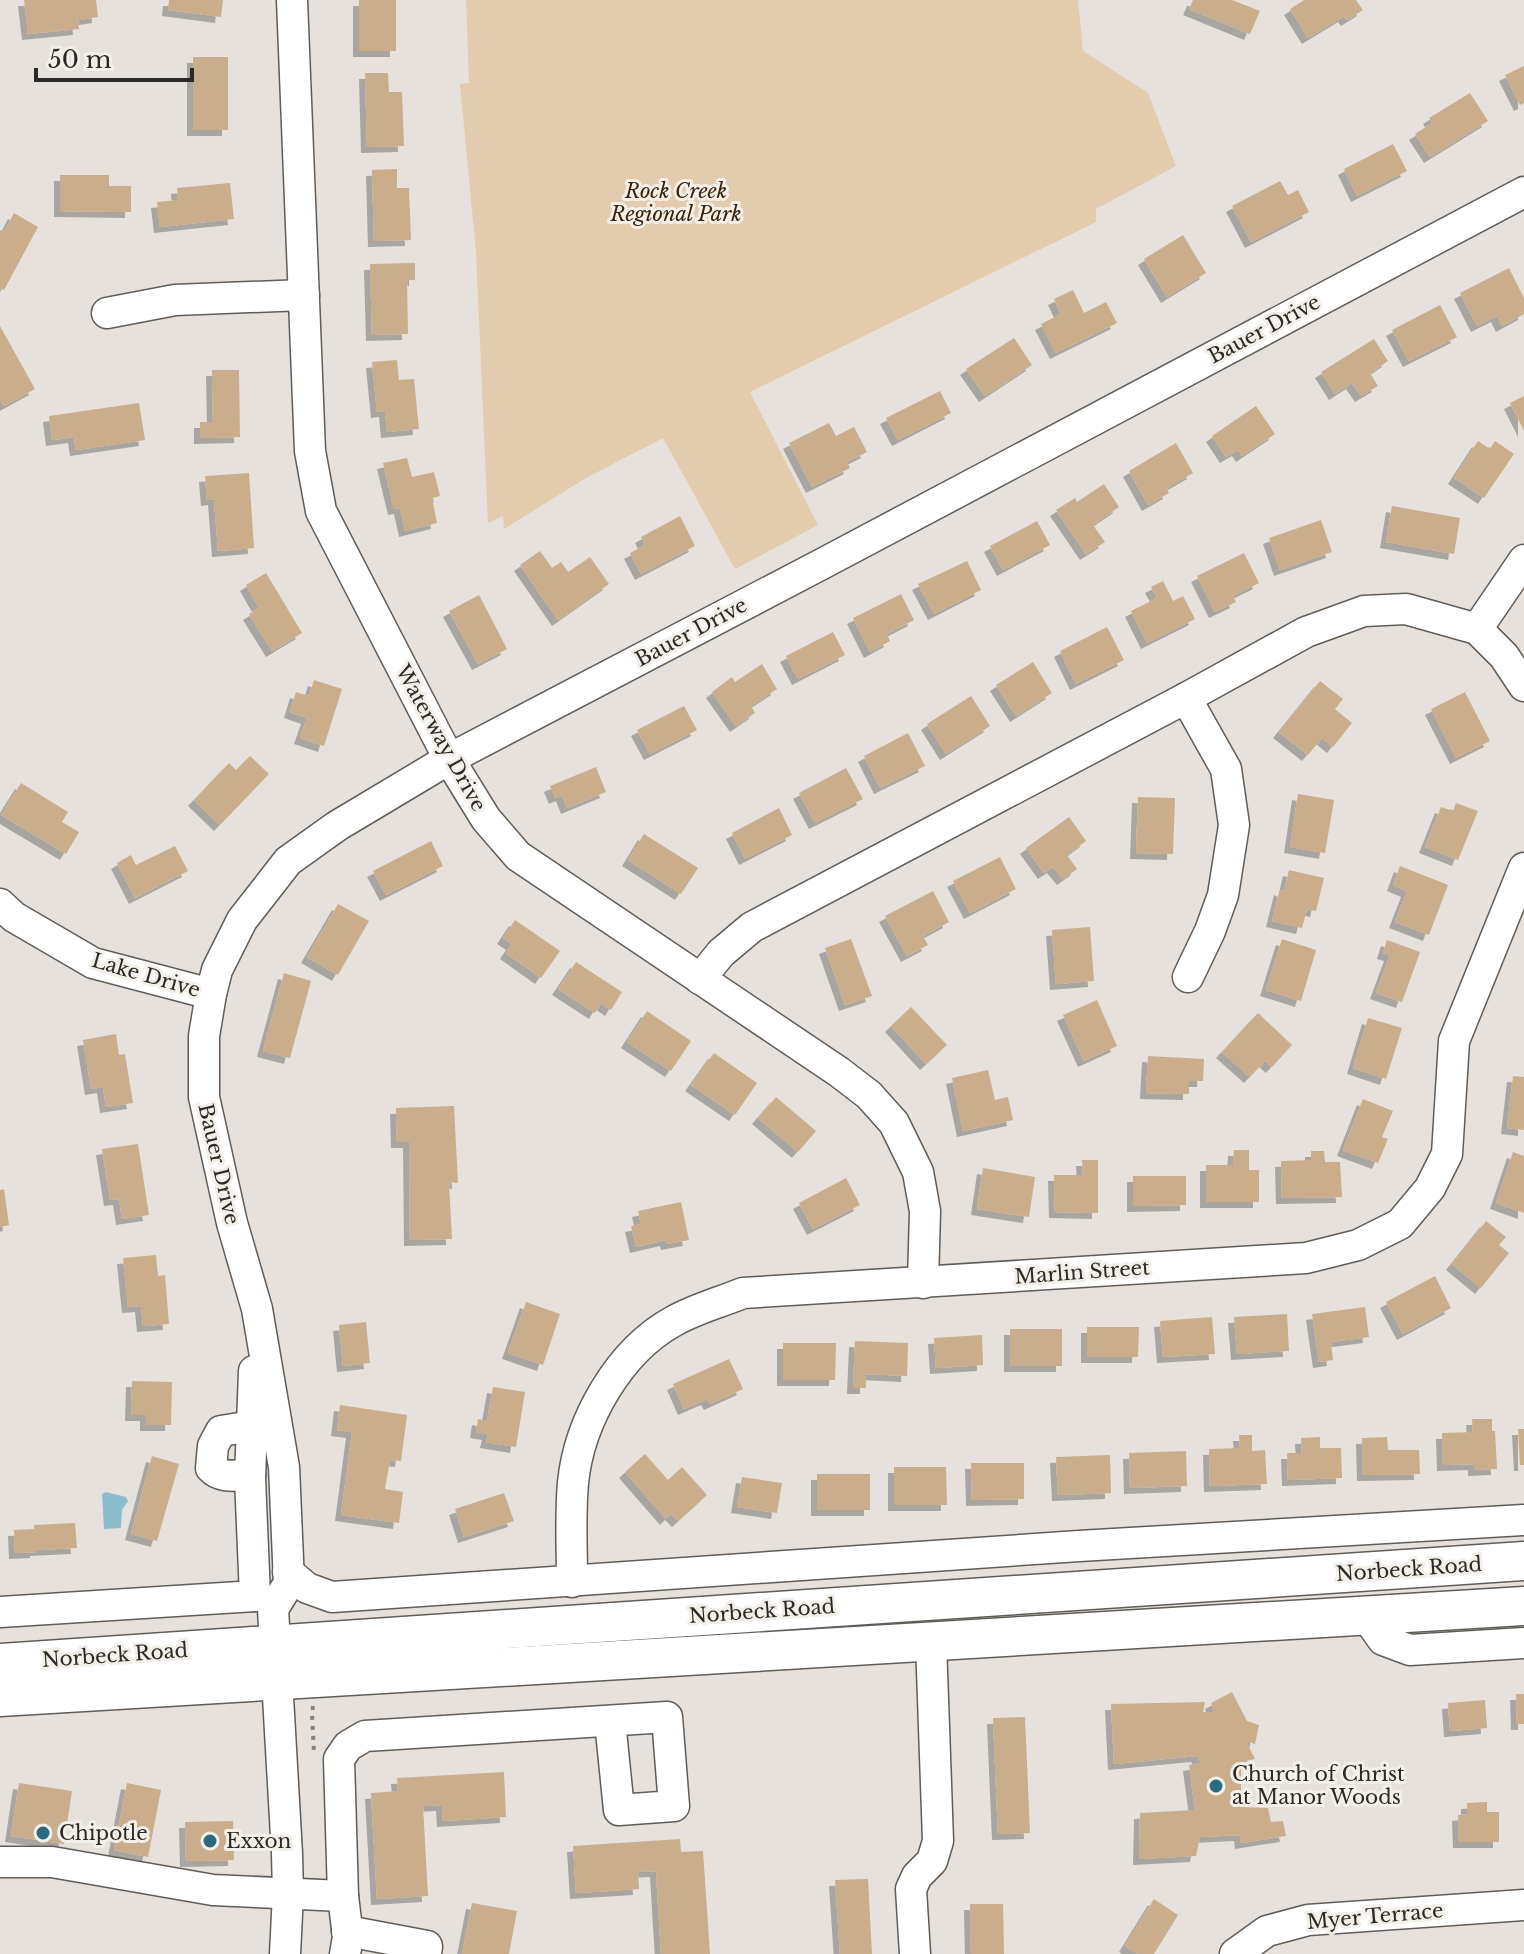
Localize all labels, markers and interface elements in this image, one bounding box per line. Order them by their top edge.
scale bar [36,32,192,82]
text: 50 m [48,45,112,74]
park label: Rock Creek Regional Park [609,179,742,226]
street label: Bauer Drive [1204,289,1324,369]
street label: Bauer Drive [631,592,751,672]
street label: Waterway Drive [390,660,491,816]
street label: Lake Drive [89,948,203,1002]
street label: Bauer Drive [193,1101,245,1227]
street label: Marlin Street [1014,1255,1151,1289]
street label: Norbeck Road [1335,1552,1483,1586]
street label: Norbeck Road [688,1594,836,1628]
street label: Norbeck Road [41,1638,189,1672]
place label: Church of Christ at Manor Woods [1232,1762,1405,1809]
marker: Church of Christ at Manor Woods [1207,1777,1225,1795]
place label: Chipotle [59,1821,148,1845]
marker: Chipotle [34,1824,52,1842]
place label: Exxon [226,1829,292,1853]
marker: Exxon [201,1832,219,1850]
street label: Myer Terrace [1306,1898,1444,1934]

